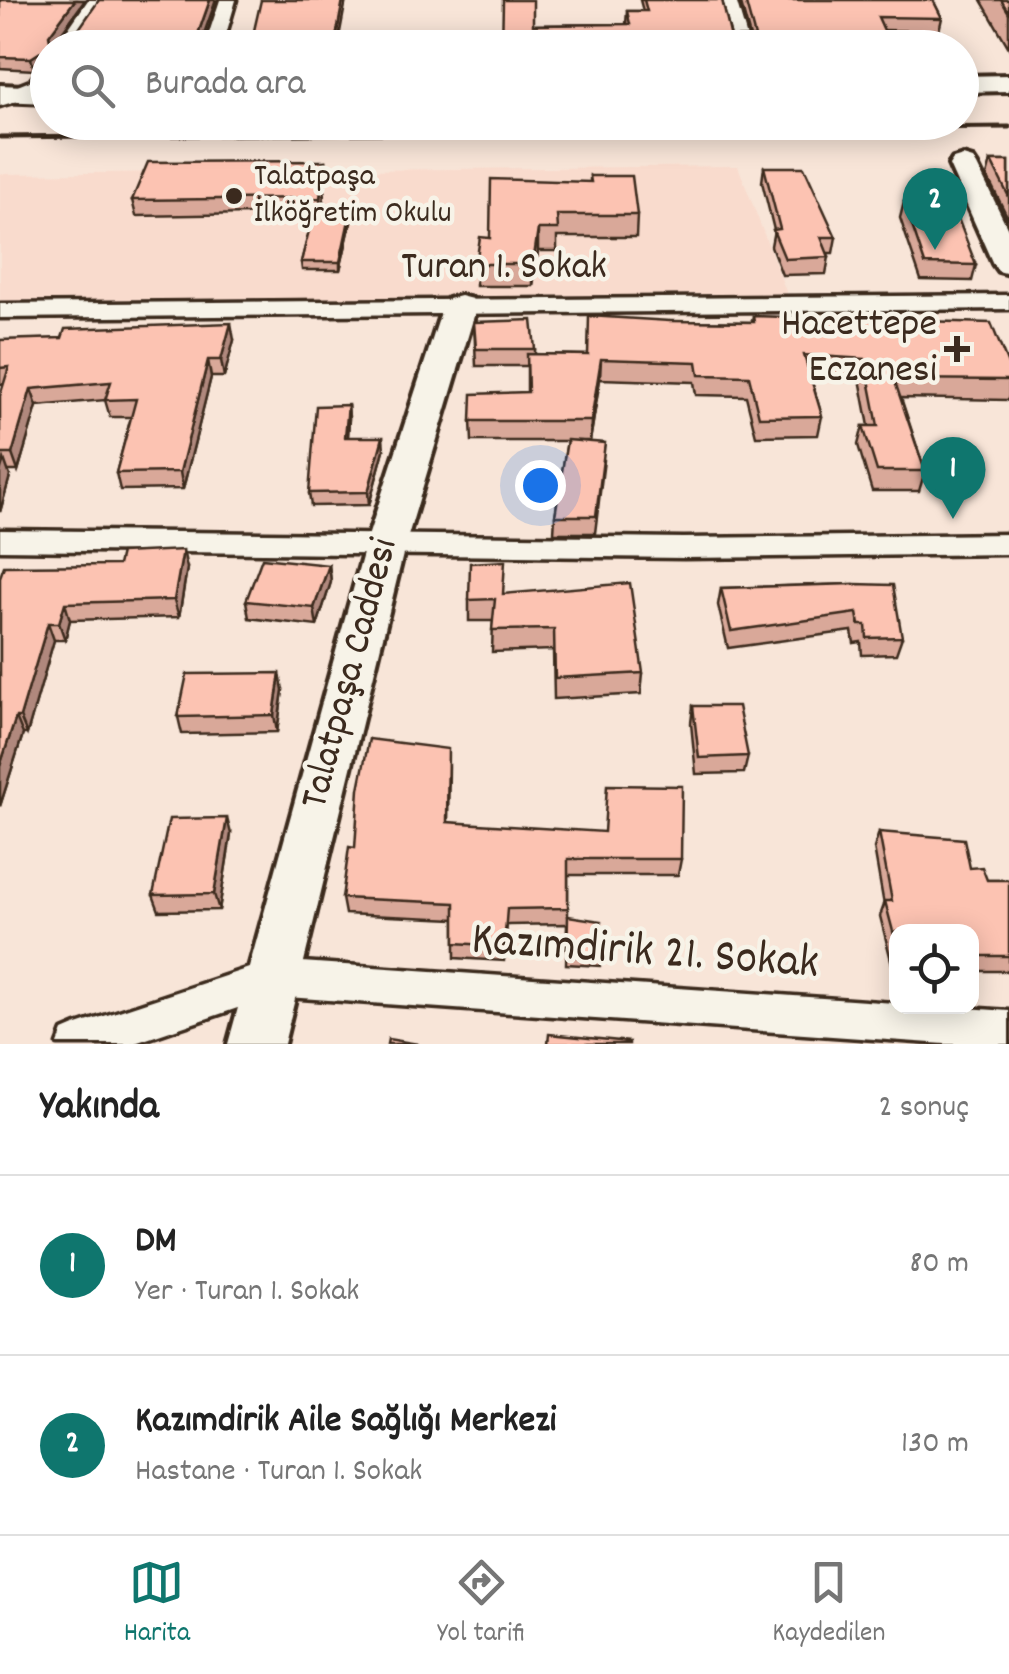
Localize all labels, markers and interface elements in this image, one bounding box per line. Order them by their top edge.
search box [30,30,979,140]
icon: search [65,58,120,113]
text: Burada ara [145,58,305,113]
place label: Talatpaşa İlköğretim Okulu [254,155,452,238]
pin: 2 [902,168,968,250]
marker: Talatpaşa İlköğretim Okulu [223,185,245,207]
street label: Turan 1. Sokak [401,241,607,298]
place label: Hacettepe Eczanesi [781,298,937,401]
marker: Hacettepe Eczanesi [946,338,968,360]
pin: 1 [920,436,986,519]
your location [515,460,566,511]
street label: Talatpaşa Caddesi [288,532,416,816]
street label: Kazımdirik 21. Sokak [469,907,821,1001]
map controls [889,924,979,1014]
button: locate [889,924,979,1014]
text: Yakında [40,1079,159,1139]
text: 2 sonuç [879,1086,969,1132]
text: DM [135,1215,177,1270]
text: 1 [69,1242,76,1288]
text: 80 m [909,1242,969,1288]
text: Yer · Turan 1. Sokak [135,1270,359,1316]
text: Kazımdirik Aile Sağlığı Merkezi [135,1395,557,1450]
text: 2 [66,1422,79,1468]
text: 130 m [901,1422,969,1468]
text: Hastane · Turan 1. Sokak [135,1450,422,1496]
tab: Harita [124,1555,190,1655]
tab: Yol tarifi [437,1555,525,1655]
tab: Kaydedilen [772,1555,885,1655]

